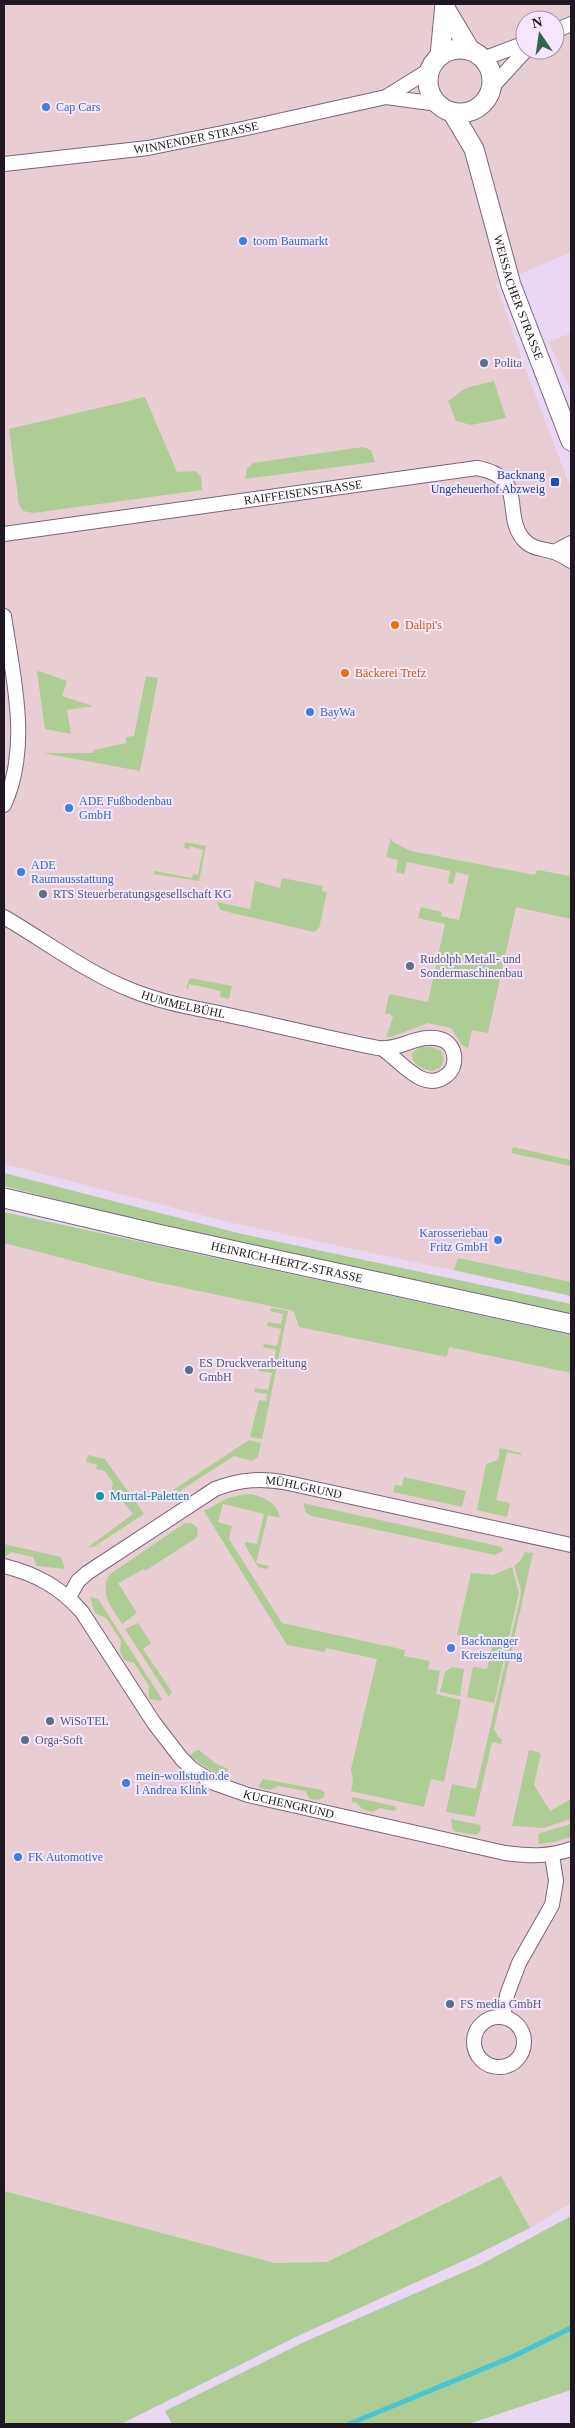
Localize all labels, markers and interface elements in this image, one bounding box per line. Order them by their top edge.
north arrow [515,10,565,60]
text: N [531,14,544,31]
place label: Cap Cars [56,100,101,114]
marker: Cap Cars [40,101,52,113]
street label: WINNENDER STRASSE [133,119,260,157]
street label: WEISSACHER STRASSE [491,233,546,362]
place label: toom Baumarkt [253,234,329,248]
marker: toom Baumarkt [237,235,249,247]
place label: Polita [494,356,523,370]
marker: Polita [478,357,490,369]
place label: Backnang Ungeheuerhof Abzweig [431,468,545,496]
marker: Backnang Ungeheuerhof Abzweig [549,476,561,488]
street label: RAIFFEISENSTRASSE [243,477,363,507]
place label: Dalipi's [405,618,442,632]
marker: Dalipi's [389,619,401,631]
place label: Bäckerei Trefz [355,666,426,680]
marker: Bäckerei Trefz [339,667,351,679]
place label: BayWa [320,705,356,719]
marker: BayWa [304,706,316,718]
place label: ADE Fußbodenbau GmbH [79,794,172,822]
marker: ADE Fußbodenbau GmbH [63,802,75,814]
place label: ADE Raumausstattung [31,858,114,886]
marker: ADE Raumausstattung [15,866,27,878]
place label: RTS Steuerberatungsgesellschaft KG [53,887,232,901]
marker: RTS Steuerberatungsgesellschaft KG [37,888,49,900]
place label: Rudolph Metall- und Sondermaschinenbau [420,952,523,980]
marker: Rudolph Metall- und Sondermaschinenbau [404,960,416,972]
street label: HUMMELBÜHL [139,987,227,1021]
place label: Karosseriebau Fritz GmbH [419,1226,488,1254]
marker: Karosseriebau Fritz GmbH [492,1234,504,1246]
street label: HEINRICH-HERTZ-STRASSE [210,1239,364,1285]
place label: ES Druckverarbeitung GmbH [199,1356,307,1384]
marker: ES Druckverarbeitung GmbH [183,1364,195,1376]
street label: MÜHLGRUND [265,1473,344,1502]
place label: Murrtal-Paletten [110,1489,189,1503]
marker: Murrtal-Paletten [94,1490,106,1502]
place label: Backnanger Kreiszeitung [461,1634,522,1662]
marker: Backnanger Kreiszeitung [445,1642,457,1654]
place label: WiSoTEL [60,1714,109,1728]
marker: WiSoTEL [44,1715,56,1727]
place label: Orga-Soft [35,1733,83,1747]
marker: Orga-Soft [19,1734,31,1746]
place label: mein-wollstudio.de l Andrea Klink [136,1769,229,1797]
marker: mein-wollstudio.de l Andrea Klink [120,1777,132,1789]
street label: KUCHENGRUND [241,1787,336,1821]
place label: FK Automotive [28,1850,103,1864]
marker: FK Automotive [12,1851,24,1863]
place label: FS media GmbH [460,1997,542,2011]
marker: FS media GmbH [444,1998,456,2010]

